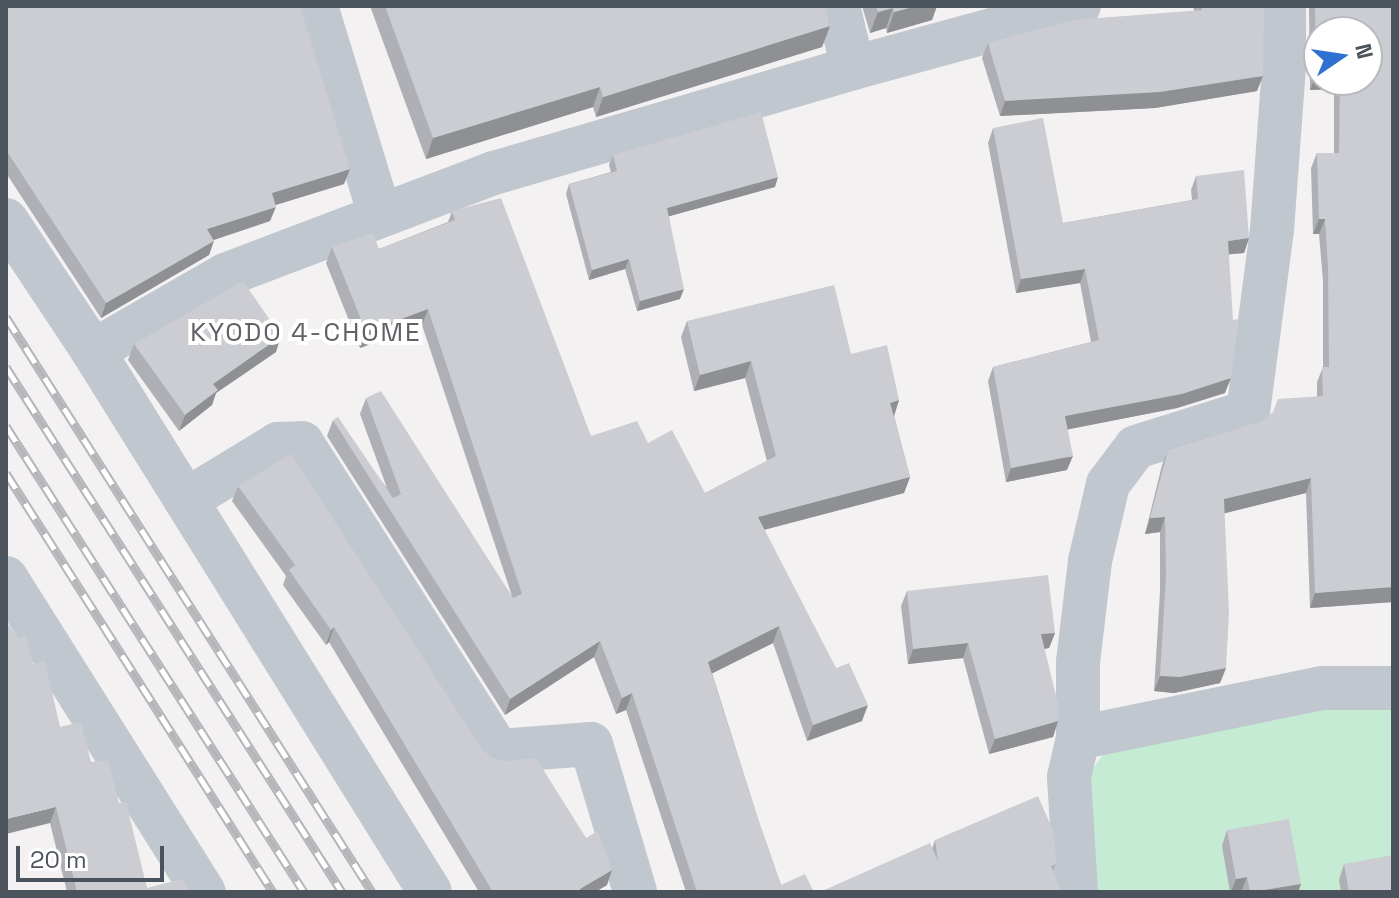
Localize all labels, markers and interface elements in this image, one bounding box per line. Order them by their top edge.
north arrow [1303,16,1383,96]
text: N [1349,41,1380,61]
district label: KYODO 4-CHOME [190,317,422,349]
scale bar [20,830,168,880]
text: 20 m [30,844,87,875]

